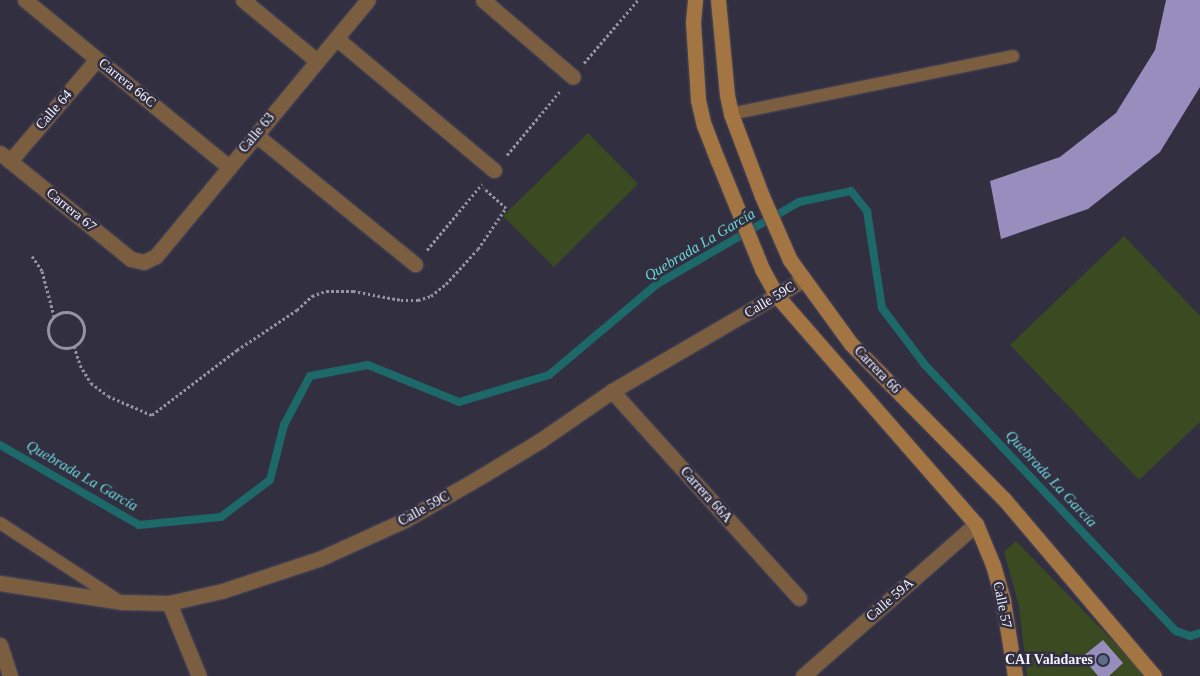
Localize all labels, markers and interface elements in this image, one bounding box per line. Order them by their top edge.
street label: Carrera 66C [95,55,159,111]
street label: Calle 64 [32,87,76,133]
street label: Calle 63 [235,110,279,156]
street label: Carrera 67 [43,185,99,235]
water label: Quebrada La García [641,205,759,285]
street label: Calle 59C [742,278,798,322]
street label: Carrera 66 [850,343,904,397]
water label: Quebrada La García [1001,427,1101,531]
water label: Quebrada La García [23,437,141,515]
street label: Carrera 66A [676,464,736,526]
street label: Calle 59C [395,488,453,530]
street label: Calle 59A [863,575,917,625]
street label: Calle 57 [989,580,1015,630]
place label: CAI Valadares [1005,652,1093,668]
marker: CAI Valadares [1097,654,1109,666]

